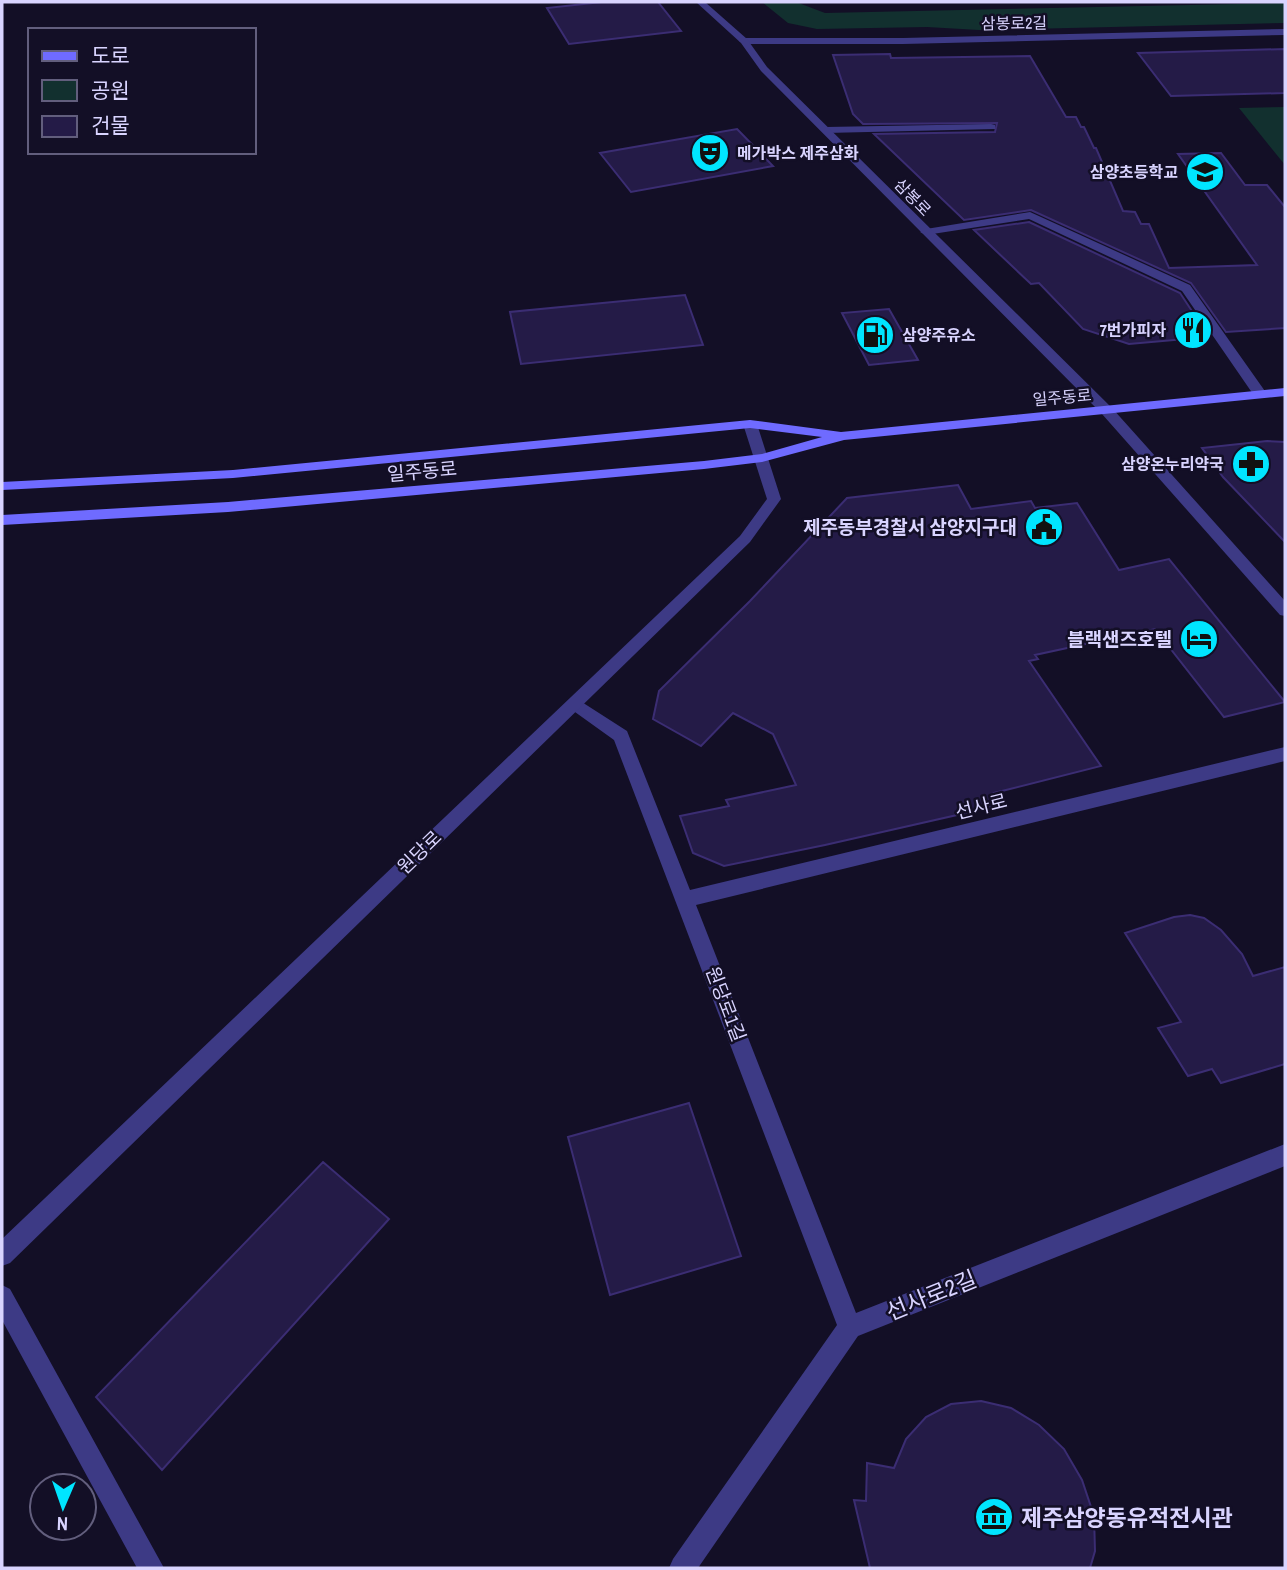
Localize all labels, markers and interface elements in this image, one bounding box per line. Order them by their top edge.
street label: 삼봉로2길 [981,11,1047,35]
legend [28,28,256,154]
text: 도로 [91,41,130,70]
text: 공원 [91,76,130,105]
text: 건물 [91,111,130,140]
theatre icon: 메가박스 제주삼화 [689,132,731,174]
place label: 메가박스 제주삼화 [737,142,859,164]
school or university icon: 삼양초등학교 [1184,151,1226,193]
place label: 삼양초등학교 [1090,161,1178,183]
street label: 삼봉로 [890,173,936,221]
restaurant icon: 7번가피자 [1172,309,1214,351]
fuel station icon: 삼양주유소 [854,314,896,356]
place label: 7번가피자 [1100,319,1166,341]
place label: 삼양주유소 [902,324,976,346]
street label: 일주동로 [1032,383,1093,411]
pharmacy icon: 삼양온누리약국 [1230,443,1272,485]
place label: 삼양온누리약국 [1121,453,1224,475]
street label: 일주동로 [386,455,458,487]
public building icon: 제주동부경찰서 삼양지구대 [1023,506,1065,548]
place label: 제주동부경찰서 삼양지구대 [803,514,1017,540]
hotel icon: 블랙샌즈호텔 [1178,618,1220,660]
place label: 블랙샌즈호텔 [1067,626,1172,652]
street label: 선사로 [952,787,1010,825]
street label: 원당로 [391,824,447,880]
street label: 원당로1길 [700,963,752,1045]
street label: 선사로2길 [881,1263,981,1327]
north arrow [28,1472,98,1542]
museum icon: 제주삼양동유적전시관 [973,1496,1015,1538]
place label: 제주삼양동유적전시관 [1021,1502,1233,1533]
text: N [56,1511,68,1537]

